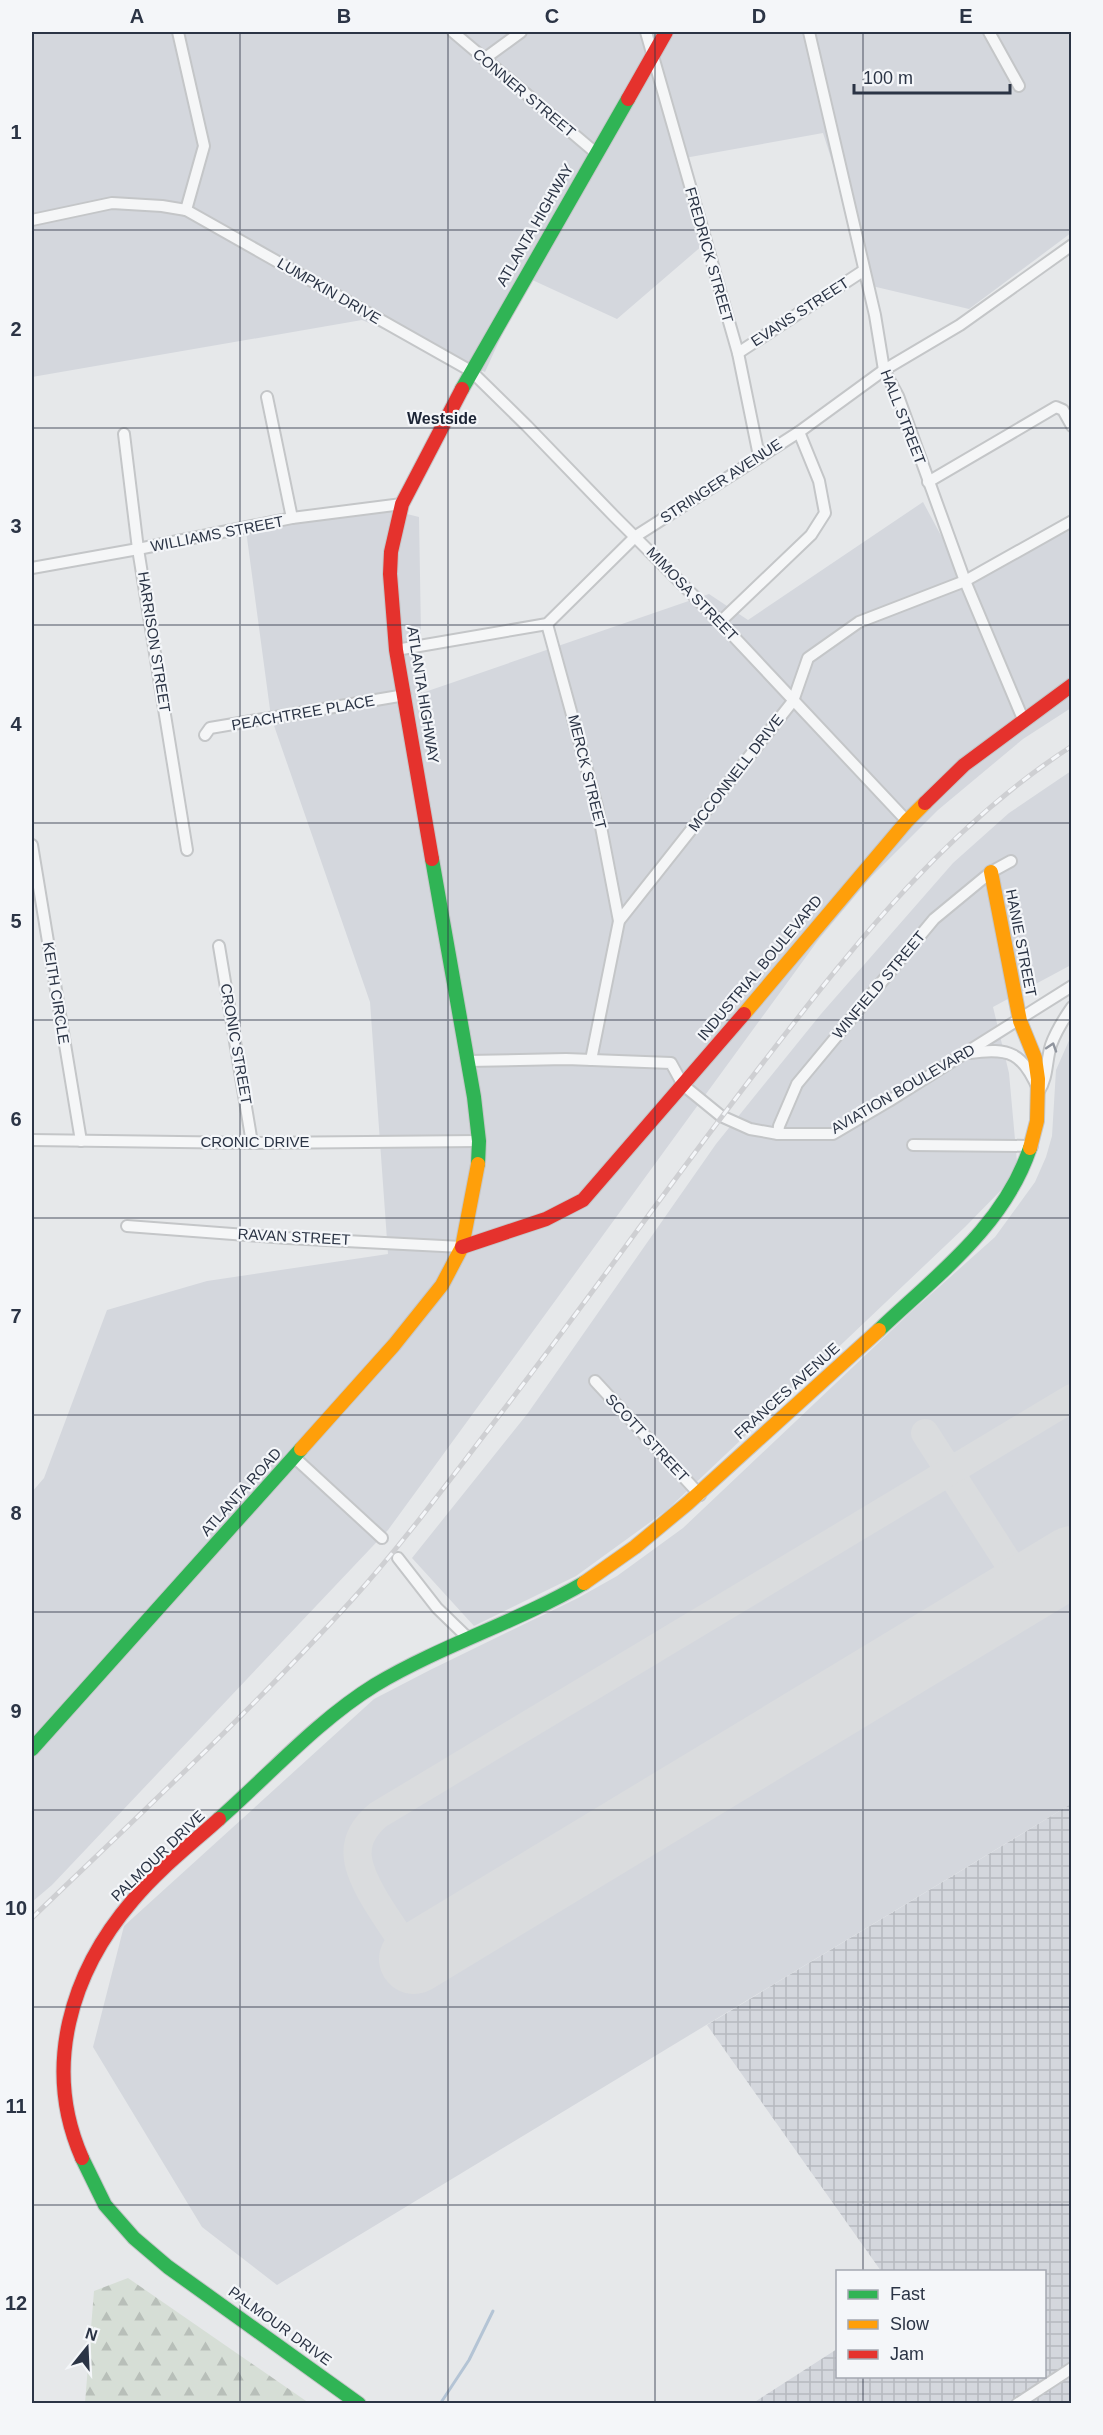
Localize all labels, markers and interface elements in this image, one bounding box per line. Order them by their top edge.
text: A [130,5,144,27]
text: B [337,5,351,27]
text: C [545,5,559,27]
text: D [752,5,766,27]
text: E [959,5,973,27]
street label: CONNER STREET [470,45,579,140]
scale bar [854,57,1010,95]
text: 100 m [863,68,913,88]
text: 1 [10,121,22,143]
street label: ATLANTA HIGHWAY [493,160,577,289]
street label: FREDRICK STREET [682,185,737,325]
street label: LUMPKIN DRIVE [274,254,384,327]
street label: EVANS STREET [748,274,852,350]
text: 2 [10,318,22,340]
street label: HALL STREET [878,367,929,467]
district label: Westside [407,410,477,427]
street label: STRINGER AVENUE [657,435,785,526]
street label: WILLIAMS STREET [149,512,285,555]
text: 3 [10,515,22,537]
street label: MIMOSA STREET [643,543,741,644]
street label: HARRISON STREET [135,570,174,714]
street label: ATLANTA HIGHWAY [404,625,443,765]
street label: PEACHTREE PLACE [230,692,376,733]
street label: MCCONNELL DRIVE [685,711,787,835]
text: 4 [10,713,22,735]
street label: MERCK STREET [565,713,610,831]
street label: HANIE STREET [1003,888,1040,998]
street label: INDUSTRIAL BOULEVARD [694,892,825,1044]
text: 5 [10,910,22,932]
street label: WINFIELD STREET [829,928,929,1042]
street label: KEITH CIRCLE [40,941,73,1045]
street label: CRONIC STREET [217,982,256,1106]
street label: AVIATION BOULEVARD [828,1040,978,1137]
one-way arrow [1045,1042,1057,1052]
text: 6 [10,1108,22,1130]
street label: CRONIC DRIVE [200,1133,310,1150]
street label: RAVAN STREET [237,1225,351,1248]
text: 7 [10,1305,22,1327]
street label: FRANCES AVENUE [731,1339,843,1442]
street label: SCOTT STREET [602,1390,692,1485]
street label: ATLANTA ROAD [197,1444,285,1539]
text: 8 [10,1502,22,1524]
text: 9 [10,1700,22,1722]
street label: PALMOUR DRIVE [107,1807,208,1905]
text: 10 [5,1897,27,1919]
text: 11 [5,2095,27,2117]
legend [836,2270,1046,2378]
street label: PALMOUR DRIVE [226,2283,335,2369]
text: Fast [890,2284,925,2304]
text: 12 [5,2292,27,2314]
text: Slow [890,2314,930,2334]
north arrow [57,2318,117,2378]
text: N [83,2324,100,2344]
text: Jam [890,2344,924,2364]

